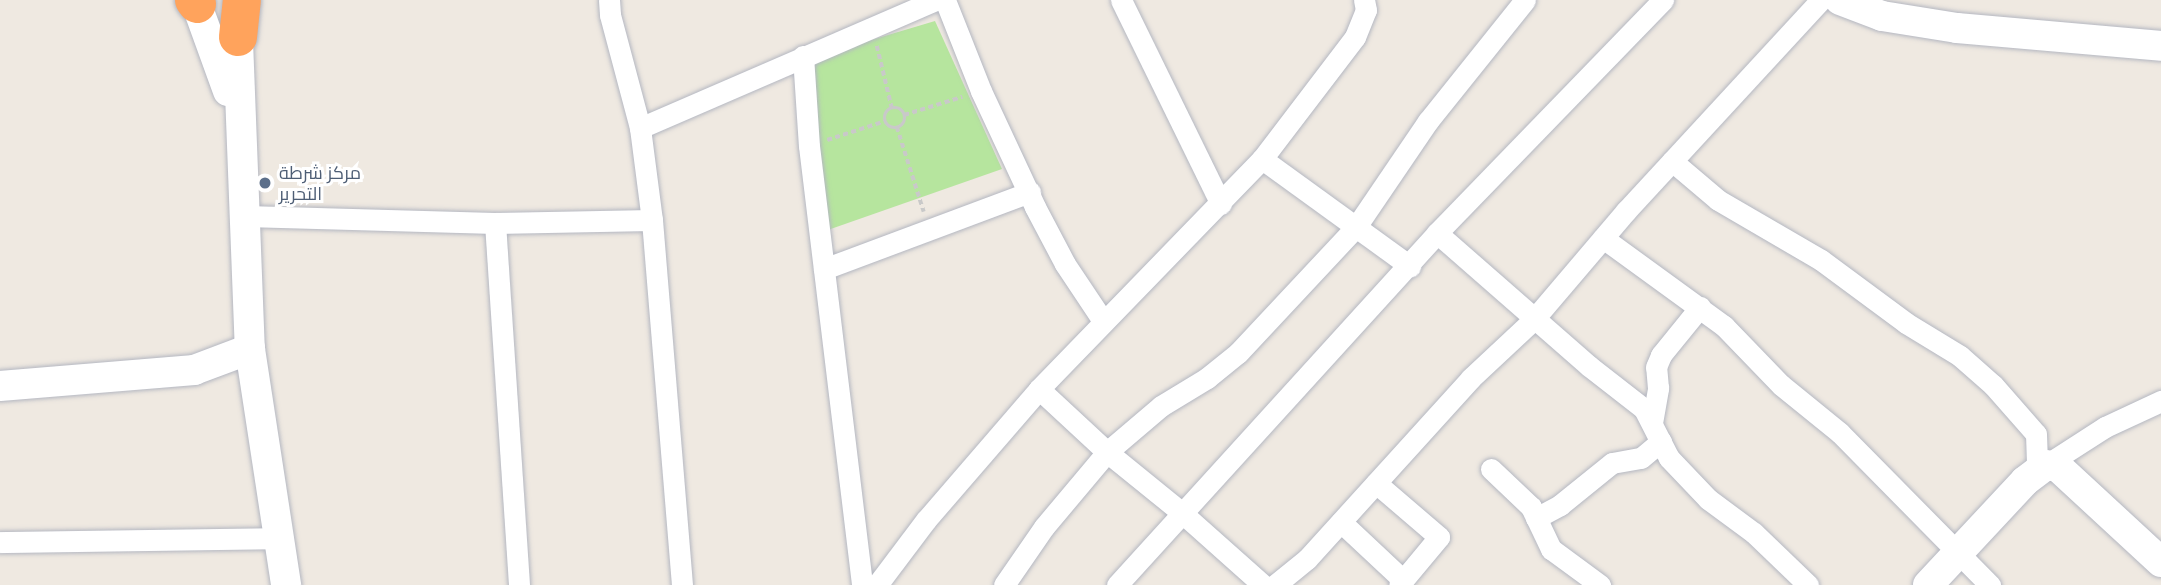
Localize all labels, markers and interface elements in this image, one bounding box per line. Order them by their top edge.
place label: مركز شرطة التحرير [279,162,361,204]
marker: مركز شرطة التحرير [257,175,273,191]

